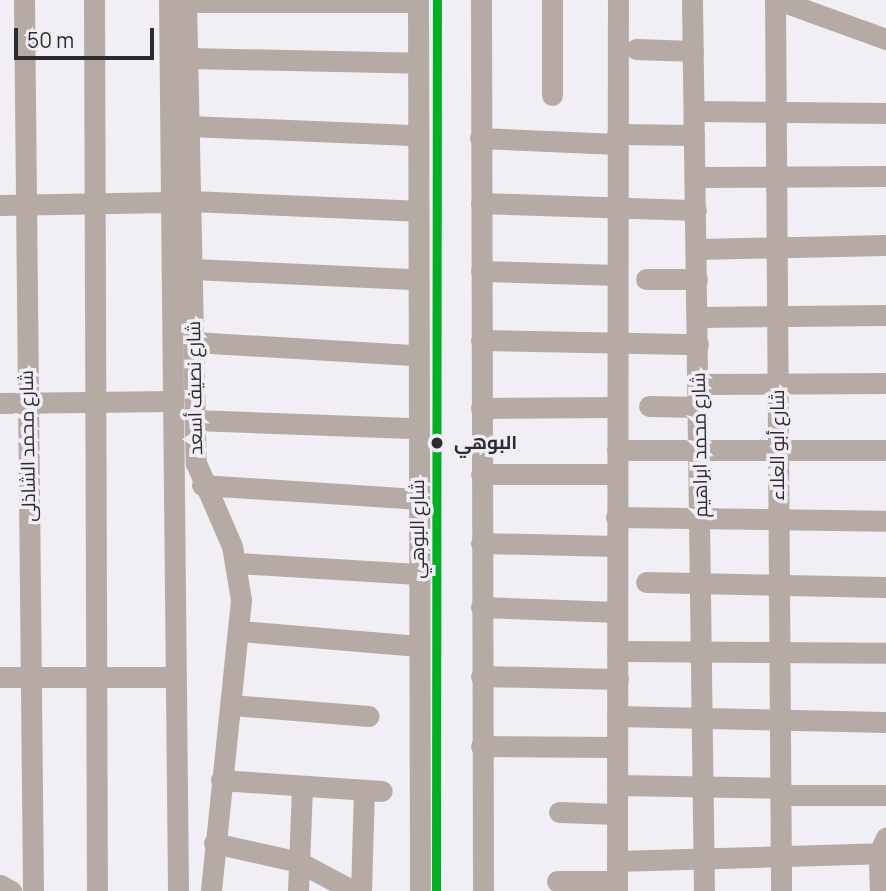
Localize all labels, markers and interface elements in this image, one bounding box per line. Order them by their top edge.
scale bar [18,14,158,58]
text: 50 m [27,26,74,54]
street label: شارع نصيف أسعد [182,321,208,455]
street label: شارع محمد الشاذلى [15,370,41,522]
street label: شارع محمد ابراهيم [687,372,713,518]
street label: شارع أبو العلاء [767,389,789,501]
marker: البوهي [426,432,448,454]
place label: البوهي [454,432,517,454]
street label: شارع البوهي [407,479,429,579]

